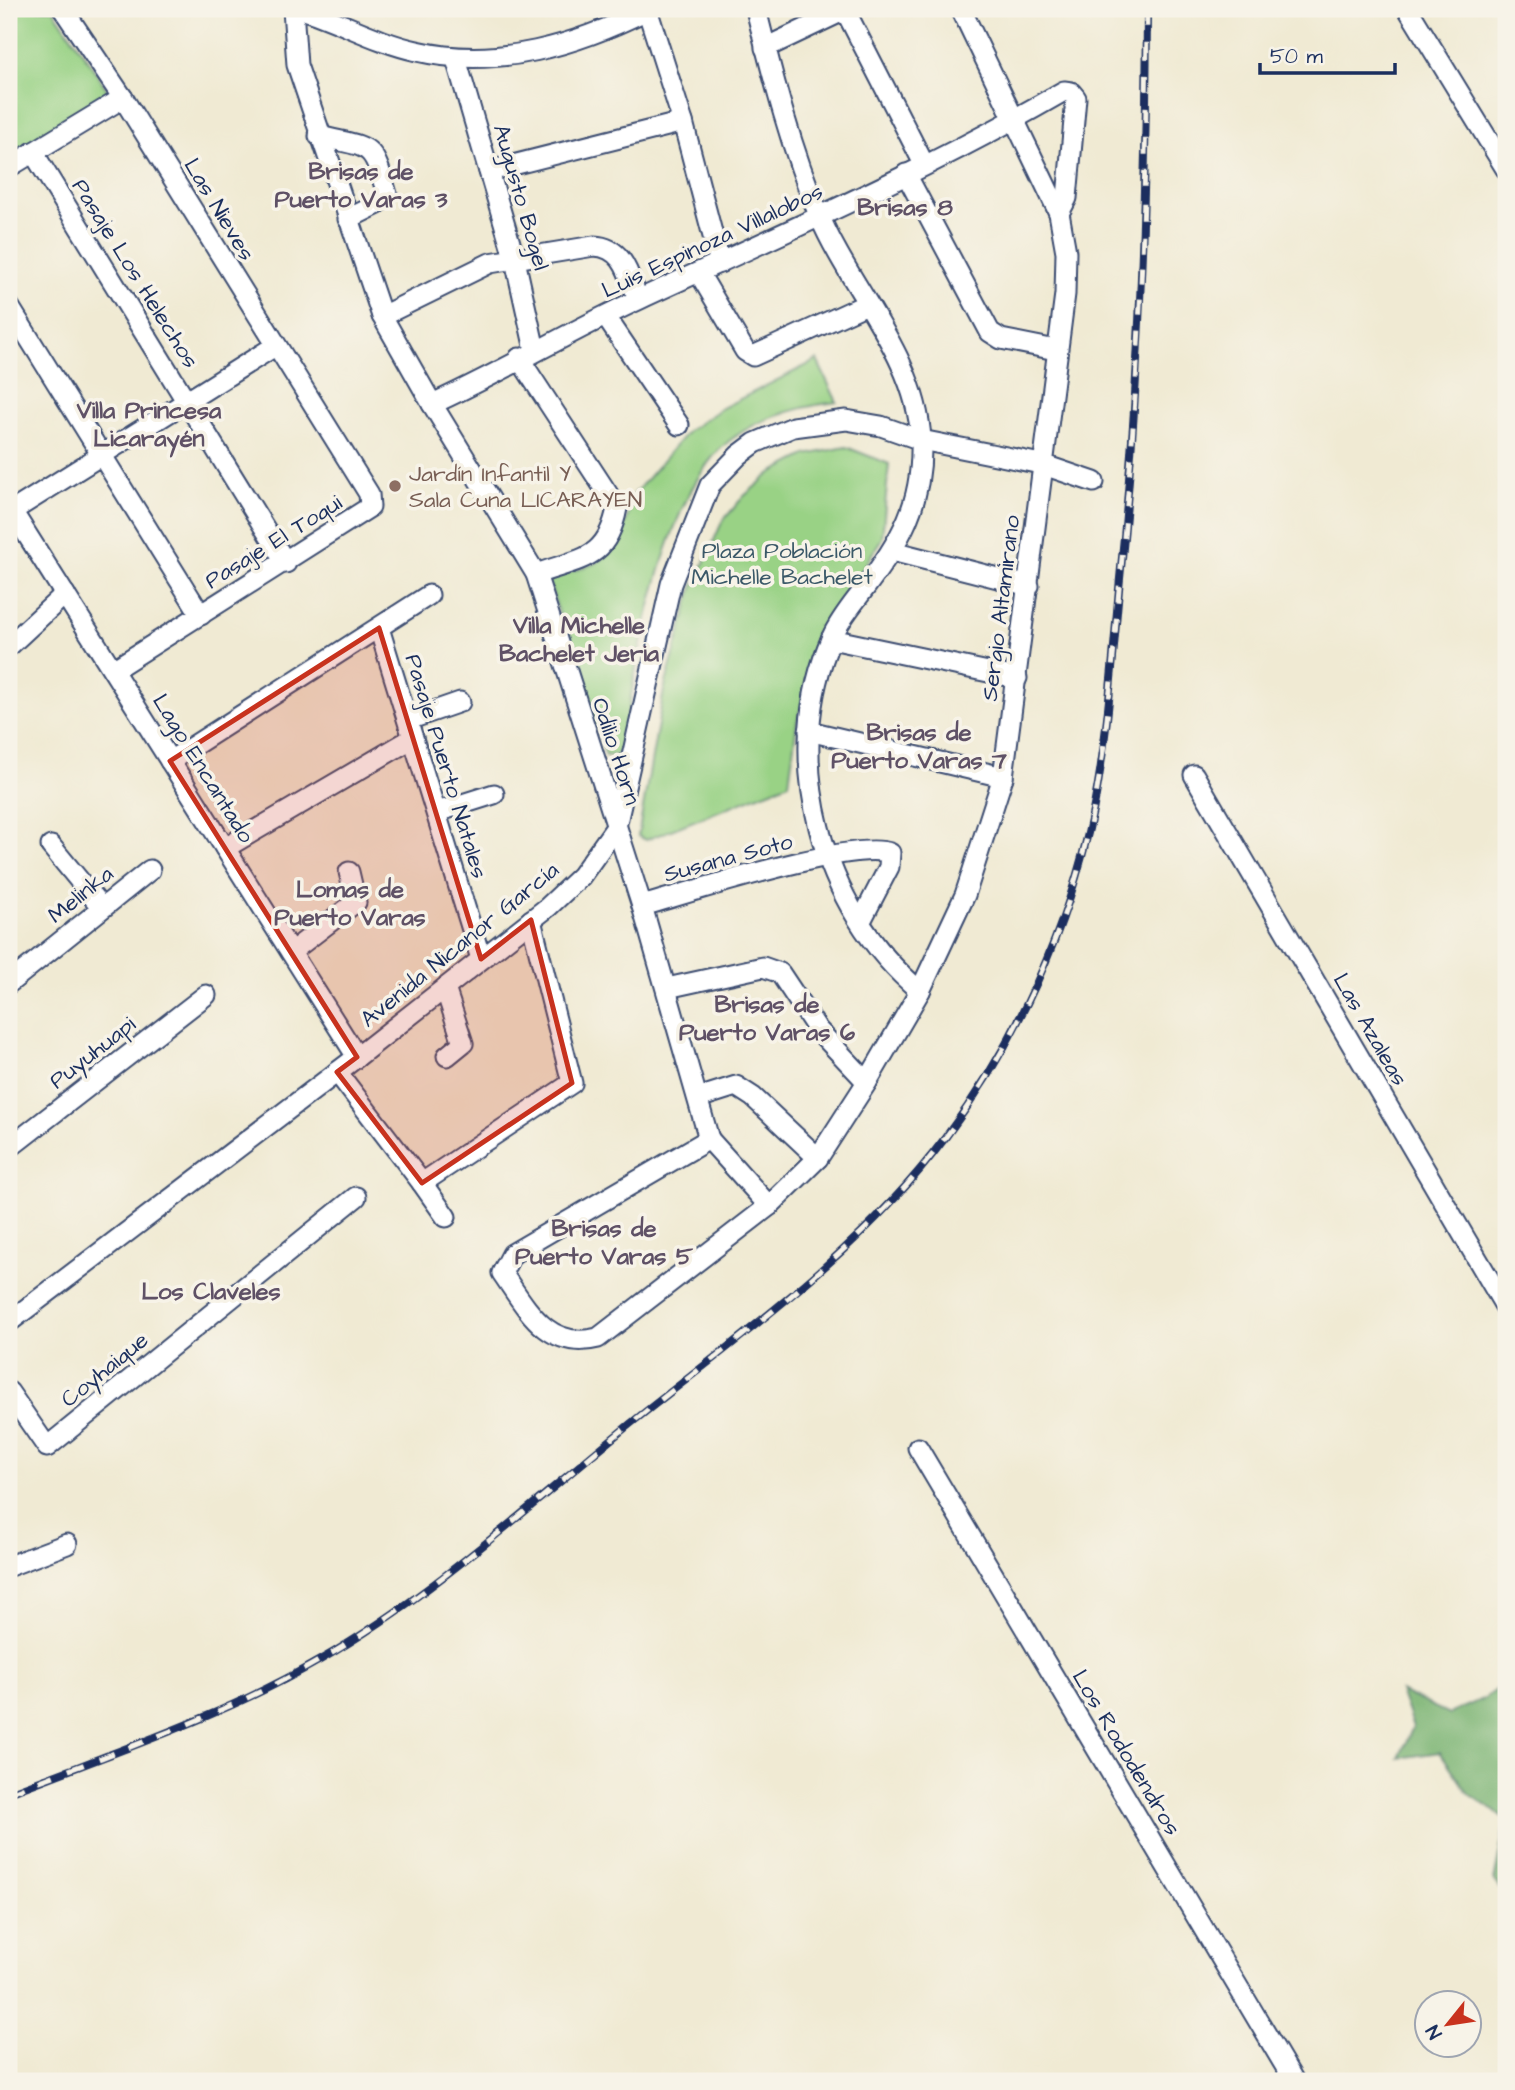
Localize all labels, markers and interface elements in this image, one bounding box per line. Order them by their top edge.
scale bar [1260,32,1394,76]
text: 50 m [1270,42,1324,71]
street label: Augusto Bogel [484,121,557,274]
street label: Las Nieves [176,152,262,267]
district label: Brisas de Puerto Varas 3 [274,155,448,217]
street label: Pasaje Los Helechos [64,173,206,374]
street label: Luis Espinoza Villalobos [597,176,828,306]
district label: Brisas 8 [857,191,953,225]
district label: Villa Princesa Licarayén [76,394,222,458]
place label: Jardín Infantil Y Sala Cuna LICARAYEN [409,458,642,516]
marker: Jardín Infantil Y Sala Cuna LICARAYEN [387,478,403,494]
street label: Pasaje El Toqui [199,487,349,597]
street label: Sergio Altamirano [974,513,1029,703]
park label: Plaza Población Michelle Bachelet [691,535,873,593]
district label: Villa Michelle Bachelet Jeria [499,609,660,671]
street label: Pasaje Puerto Natales [397,650,495,882]
street label: Lago Encantado [144,688,262,850]
street label: Odilio Horn [584,694,648,809]
district label: Brisas de Puerto Varas 7 [831,716,1007,778]
street label: Susana Soto [660,825,796,891]
street label: Avenida Nicanor García [353,854,566,1035]
street label: Melinka [41,858,120,931]
district label: Lomas de Puerto Varas [274,873,426,935]
street label: Las Azaleas [1325,967,1415,1092]
district label: Brisas de Puerto Varas 6 [679,988,855,1050]
street label: Puyuhuapi [43,1009,144,1097]
district label: Brisas de Puerto Varas 5 [515,1212,694,1274]
district label: Los Claveles [142,1275,280,1309]
street label: Coyhaique [54,1325,156,1416]
street label: Los Rododendros [1064,1664,1188,1841]
north arrow [1414,1988,1484,2058]
text: N [1420,2020,1449,2044]

